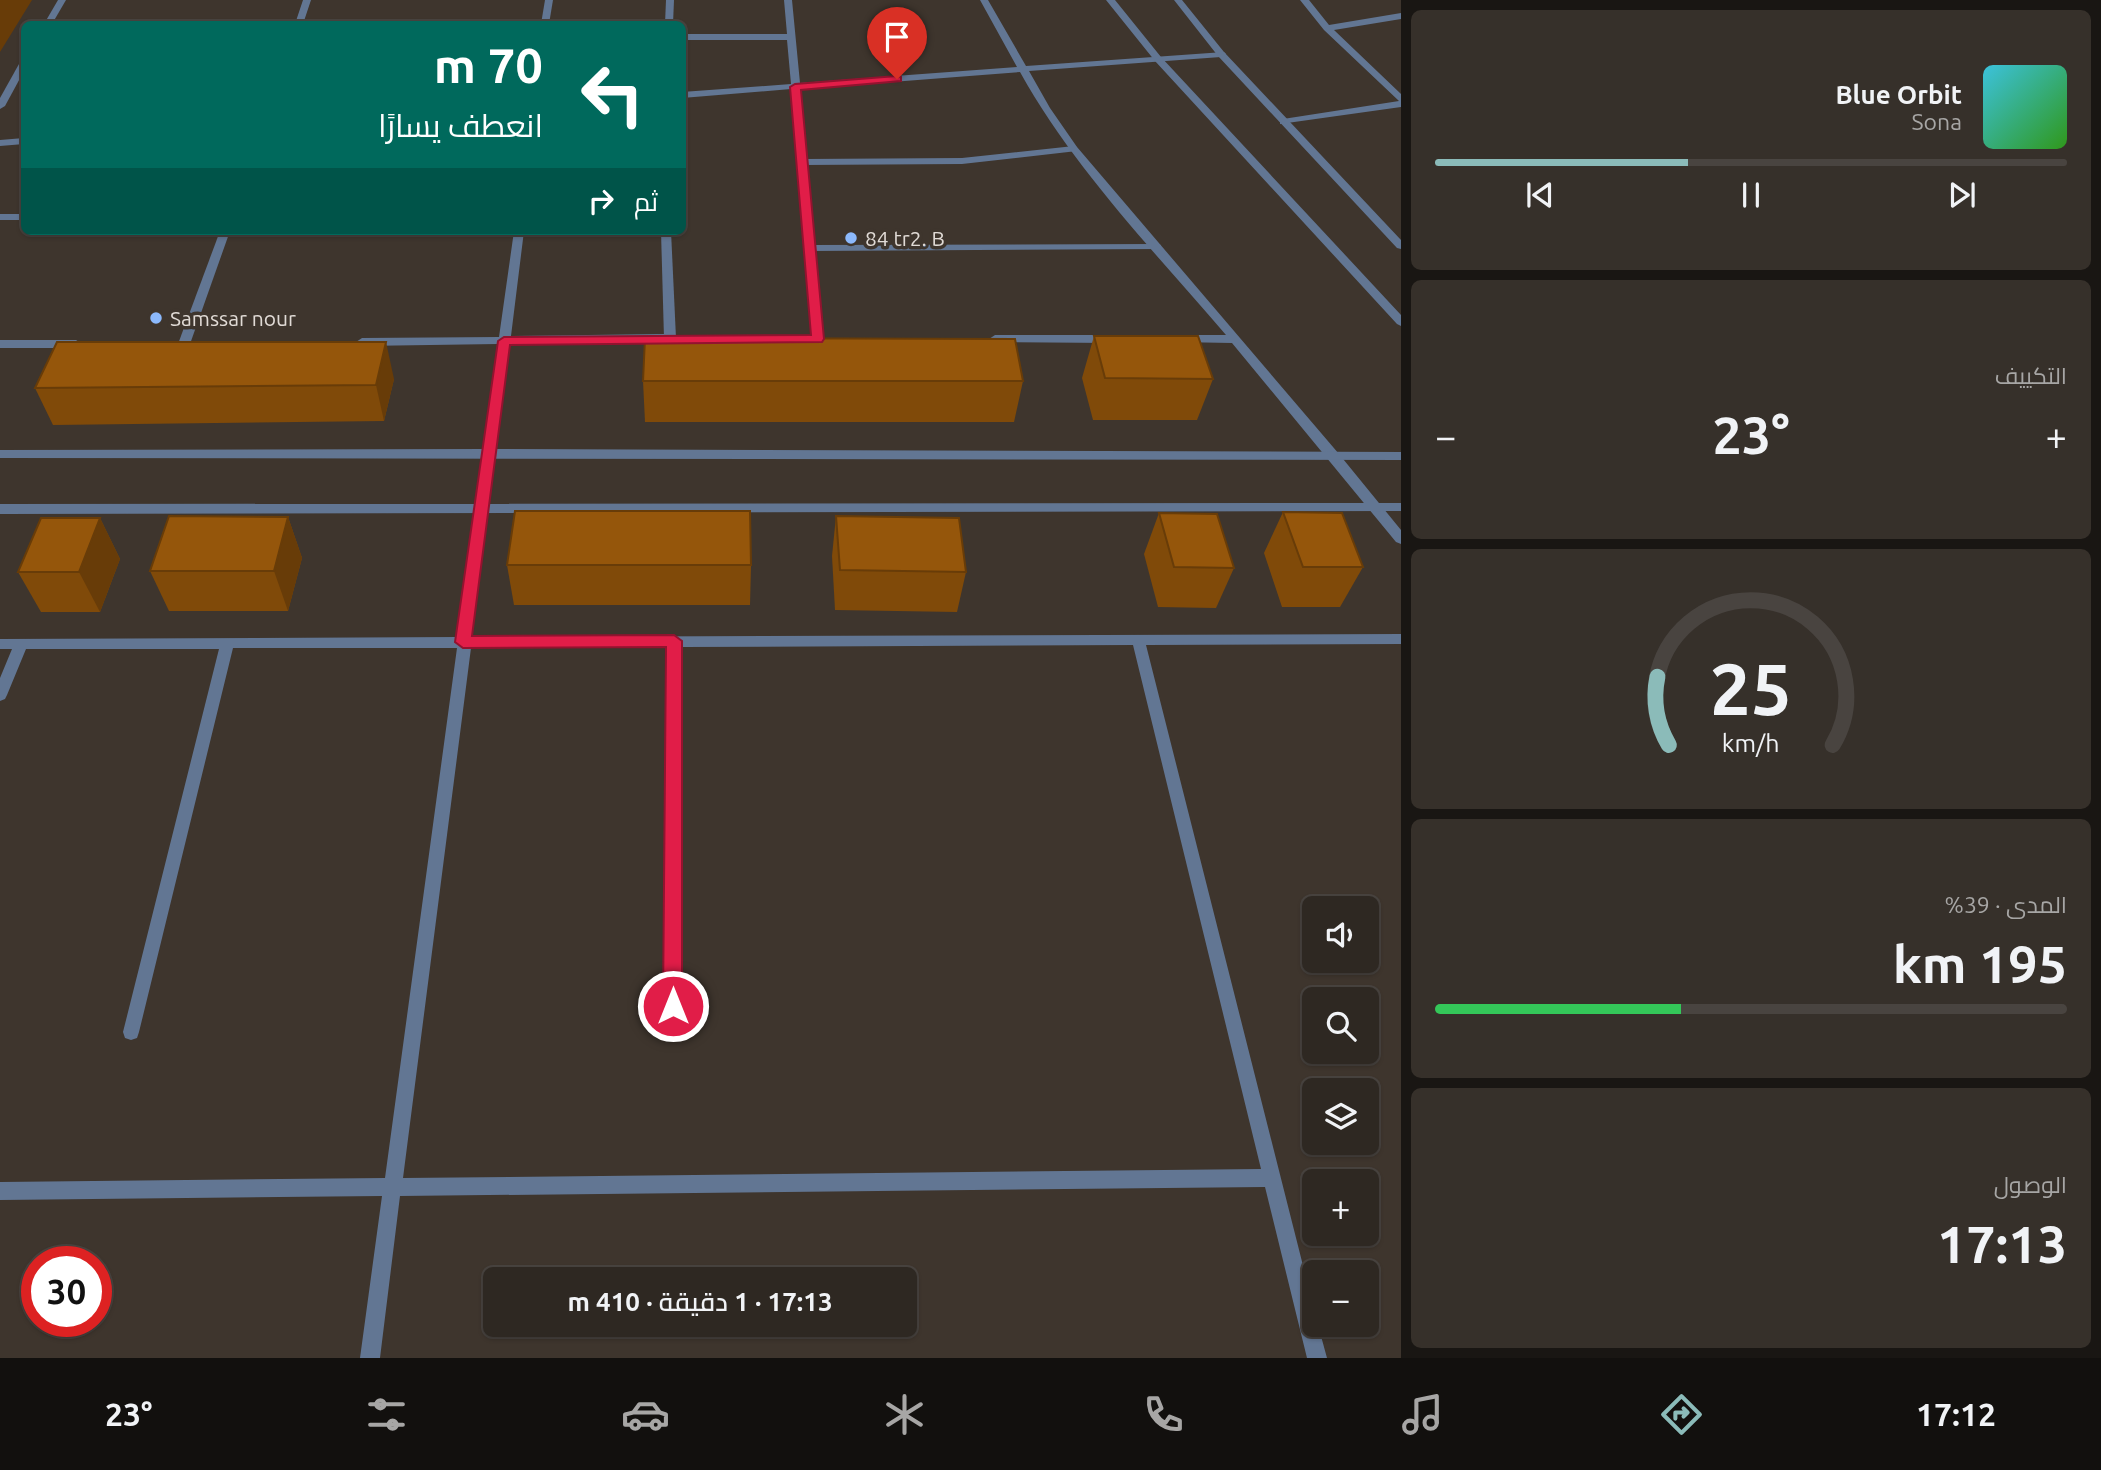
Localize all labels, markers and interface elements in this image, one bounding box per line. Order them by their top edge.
pin [867,7,927,79]
icon: arrive [878,18,916,56]
text: 70 m [434,37,543,92]
icon: left [567,49,658,140]
text: Blue Orbit [1835,80,1962,109]
text: انعطف يسارًا [378,107,543,143]
text: Sona [1912,109,1962,134]
icon: previous [1521,176,1559,214]
icon: pause [1732,176,1770,214]
icon: next [1943,176,1981,214]
icon: right [582,182,620,220]
text: ثم [634,187,658,216]
place label: 84 tr2. B [865,226,945,250]
marker: 84 tr2. B [843,230,859,246]
place label: Samssar nour [170,306,296,330]
marker: Samssar nour [148,310,164,326]
text: التكييف [1995,363,2067,388]
text: 23° [1712,406,1790,464]
text: − [1435,415,1456,457]
text: + [2046,415,2067,457]
text: 25 [1710,647,1792,729]
text: km/h [1722,729,1780,757]
text: المدى · 39% [1945,892,2067,917]
map controls [1302,896,1379,1337]
button: sound [1302,896,1379,973]
text: 195 km [1893,935,2067,993]
position arrow [636,969,710,1043]
button: search [1302,987,1379,1064]
button: layers [1302,1078,1379,1155]
button: + [1302,1169,1379,1246]
text: الوصول [1994,1172,2067,1197]
text: 17:13 [1937,1215,2067,1273]
speed limit sign: 30 [21,1246,112,1337]
button: − [1302,1260,1379,1337]
text: 17:13 · 1 دقيقة · 410 m [567,1287,833,1316]
icon: filters [362,1390,411,1439]
icon: car [621,1390,670,1439]
icon: climate [880,1390,929,1439]
icon: phone [1139,1390,1188,1439]
icon: music [1398,1390,1447,1439]
icon: directions [1657,1390,1706,1439]
text: 23° [105,1396,152,1432]
text: 17:12 [1916,1396,1996,1432]

